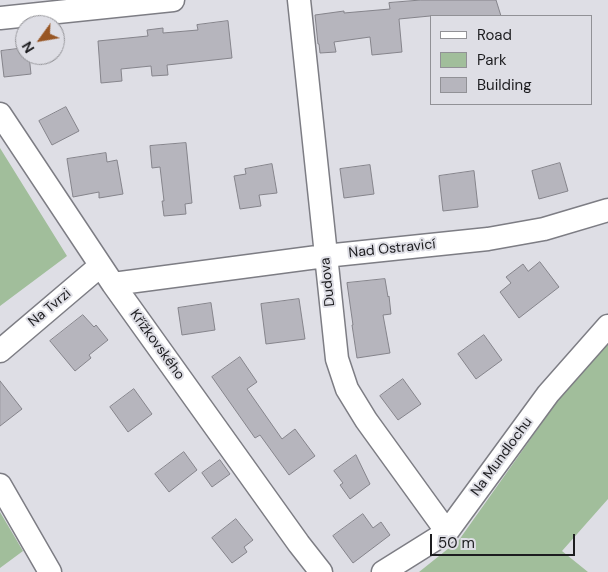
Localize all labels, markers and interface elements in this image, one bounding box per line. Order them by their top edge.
north arrow [15,15,65,65]
legend [430,15,593,105]
text: Road [477,25,512,45]
text: N [18,38,38,57]
text: Park [477,50,507,70]
text: Building [477,75,532,95]
street label: Nad Ostravicí [348,236,436,262]
street label: Dudova [317,257,339,307]
street label: Na Tvrzi [25,285,75,331]
street label: Křížkovského [126,307,188,383]
street label: Na Mundlochu [468,414,536,500]
scale bar [433,524,578,556]
text: 50 m [438,533,475,553]

